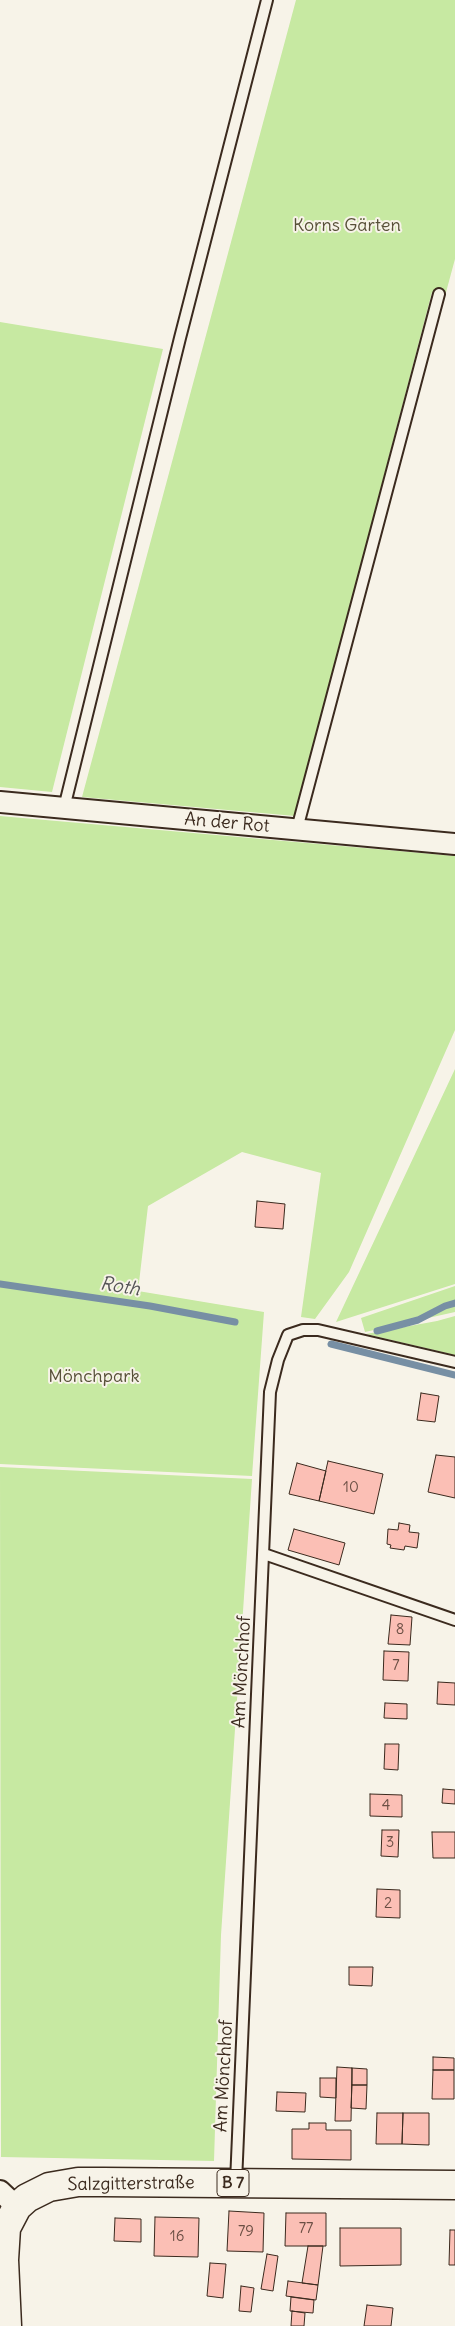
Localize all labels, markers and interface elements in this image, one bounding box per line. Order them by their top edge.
park label: Korns Gärten [293,215,401,237]
street label: An der Rot [183,809,271,837]
water label: Roth [99,1273,141,1301]
park label: Mönchpark [48,1366,140,1388]
house number: 10 [343,1479,359,1497]
street label: Am Mönchhof [228,1615,256,1729]
house number: 8 [396,1621,404,1639]
house number: 7 [392,1657,400,1675]
house number: 4 [382,1797,390,1815]
house number: 3 [386,1834,394,1852]
house number: 2 [384,1895,392,1913]
street label: Am Mönchhof [210,2019,238,2133]
road number: B 7 [217,2170,249,2196]
street label: Salzgitterstraße [67,2172,195,2196]
house number: 77 [299,2220,313,2238]
house number: 79 [238,2223,254,2241]
house number: 16 [170,2228,184,2246]

